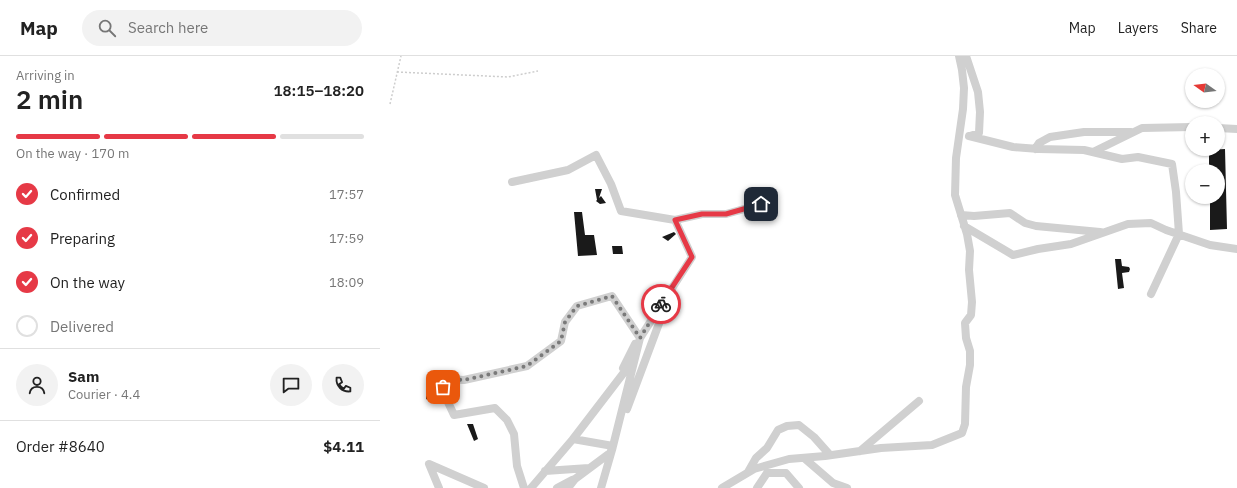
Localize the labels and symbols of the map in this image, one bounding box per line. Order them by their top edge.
north arrow [1185,68,1225,108]
pin [744,187,778,221]
courier [641,284,681,324]
pin [426,370,460,404]

